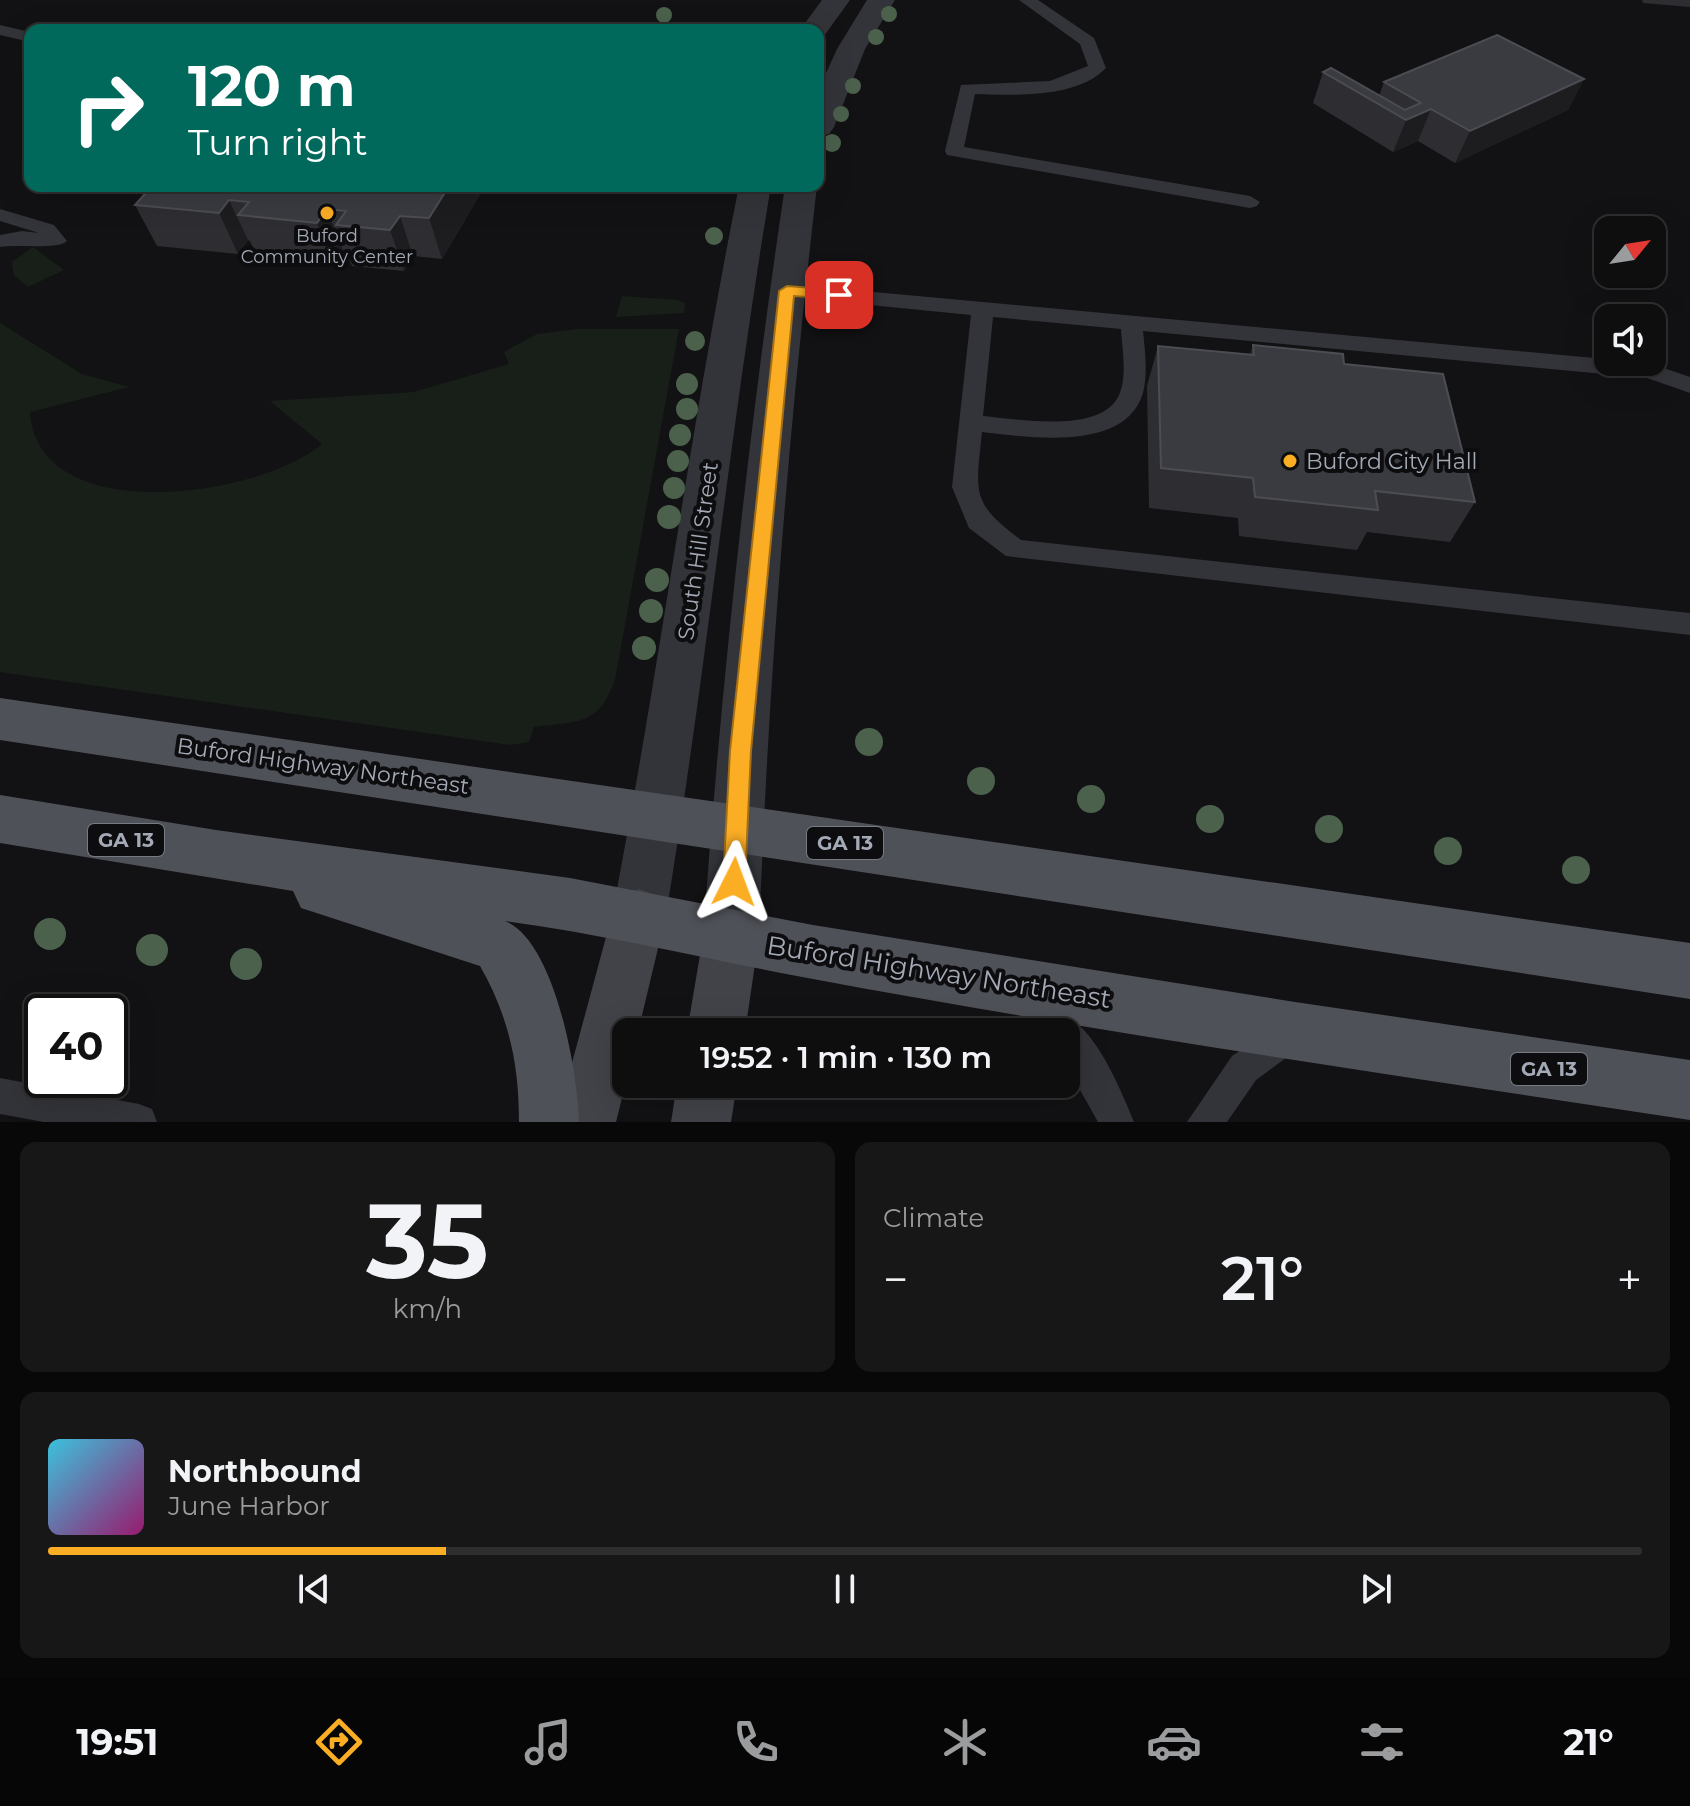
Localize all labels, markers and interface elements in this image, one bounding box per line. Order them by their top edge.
text: 120 m [188,52,356,120]
icon: right [56,56,160,160]
text: Turn right [188,120,368,164]
marker: Buford Community Center [318,204,336,222]
north arrow [1594,216,1666,288]
map controls [1594,216,1666,376]
place label: Buford Community Center [241,225,413,268]
pin [805,261,873,329]
icon: arrive [817,273,861,317]
button: sound [1594,304,1666,376]
place label: Buford City Hall [1306,448,1478,475]
marker: Buford City Hall [1281,452,1299,470]
street label: South Hill Street [672,460,724,642]
street label: Buford Highway Northeast [175,732,471,800]
road number: GA 13 [88,824,164,856]
road number: GA 13 [807,827,883,859]
position arrow [692,840,776,924]
street label: Buford Highway Northeast [765,929,1113,1015]
speed limit sign: 40 [24,994,128,1098]
text: 19:52 · 1 min · 130 m [700,1039,992,1076]
road number: GA 13 [1511,1053,1587,1085]
text: 35 [366,1177,489,1304]
text: Climate [883,1202,984,1234]
text: 21° [1221,1242,1304,1315]
text: − [883,1252,908,1306]
text: + [1617,1252,1642,1306]
text: km/h [393,1293,462,1325]
text: Northbound [168,1453,362,1490]
text: June Harbor [168,1490,330,1522]
icon: previous [292,1567,336,1611]
icon: pause [823,1567,867,1611]
icon: next [1354,1567,1398,1611]
icon: directions [311,1714,367,1770]
icon: music [520,1714,576,1770]
icon: phone [728,1714,784,1770]
icon: climate [937,1714,993,1770]
icon: car [1146,1714,1202,1770]
icon: filters [1354,1714,1410,1770]
text: 19:51 [76,1720,158,1764]
text: 21° [1563,1720,1614,1764]

